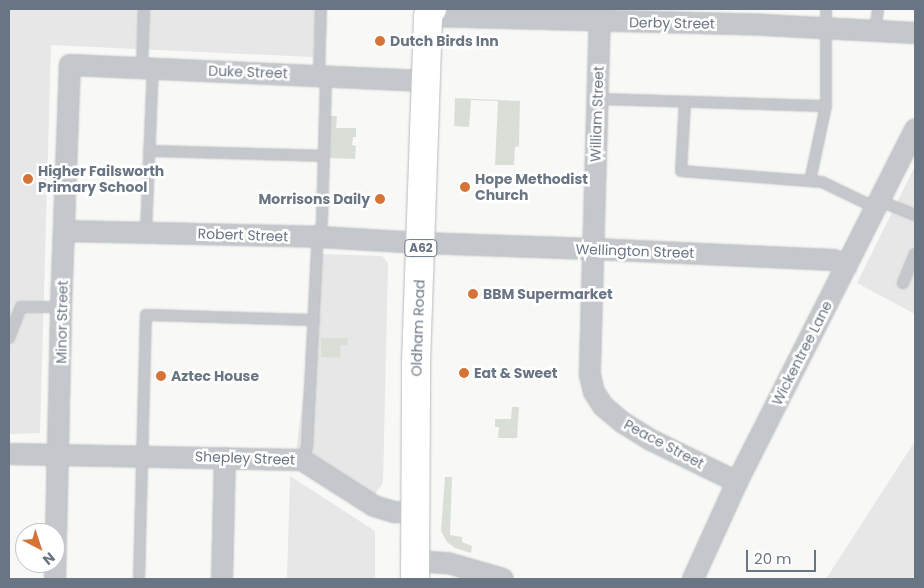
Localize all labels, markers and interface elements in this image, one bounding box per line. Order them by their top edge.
street label: Derby Street [629,14,715,32]
place label: Dutch Birds Inn [390,33,499,49]
marker: Dutch Birds Inn [374,35,386,47]
street label: Duke Street [208,62,288,82]
street label: William Street [587,66,607,162]
place label: Higher Failsworth Primary School [38,163,164,196]
place label: Hope Methodist Church [475,171,588,203]
marker: Higher Failsworth Primary School [22,173,34,185]
marker: Hope Methodist Church [459,181,471,193]
place label: Morrisons Daily [258,191,370,207]
marker: Morrisons Daily [374,193,386,205]
street label: Robert Street [197,225,289,245]
road number: A62 [404,238,438,258]
street label: Wellington Street [575,241,695,261]
street label: Oldham Road [408,279,428,377]
street label: Minor Street [53,280,71,364]
place label: BBM Supermarket [483,286,613,302]
marker: BBM Supermarket [467,288,479,300]
street label: Wickentree Lane [768,298,836,408]
place label: Eat & Sweet [474,365,558,381]
marker: Eat & Sweet [458,367,470,379]
place label: Aztec House [171,368,259,384]
marker: Aztec House [155,370,167,382]
street label: Peace Street [621,416,707,472]
street label: Shepley Street [195,448,295,468]
north arrow [15,523,65,573]
scale bar [749,540,819,572]
text: N [39,548,59,570]
text: 20 m [754,548,792,569]

